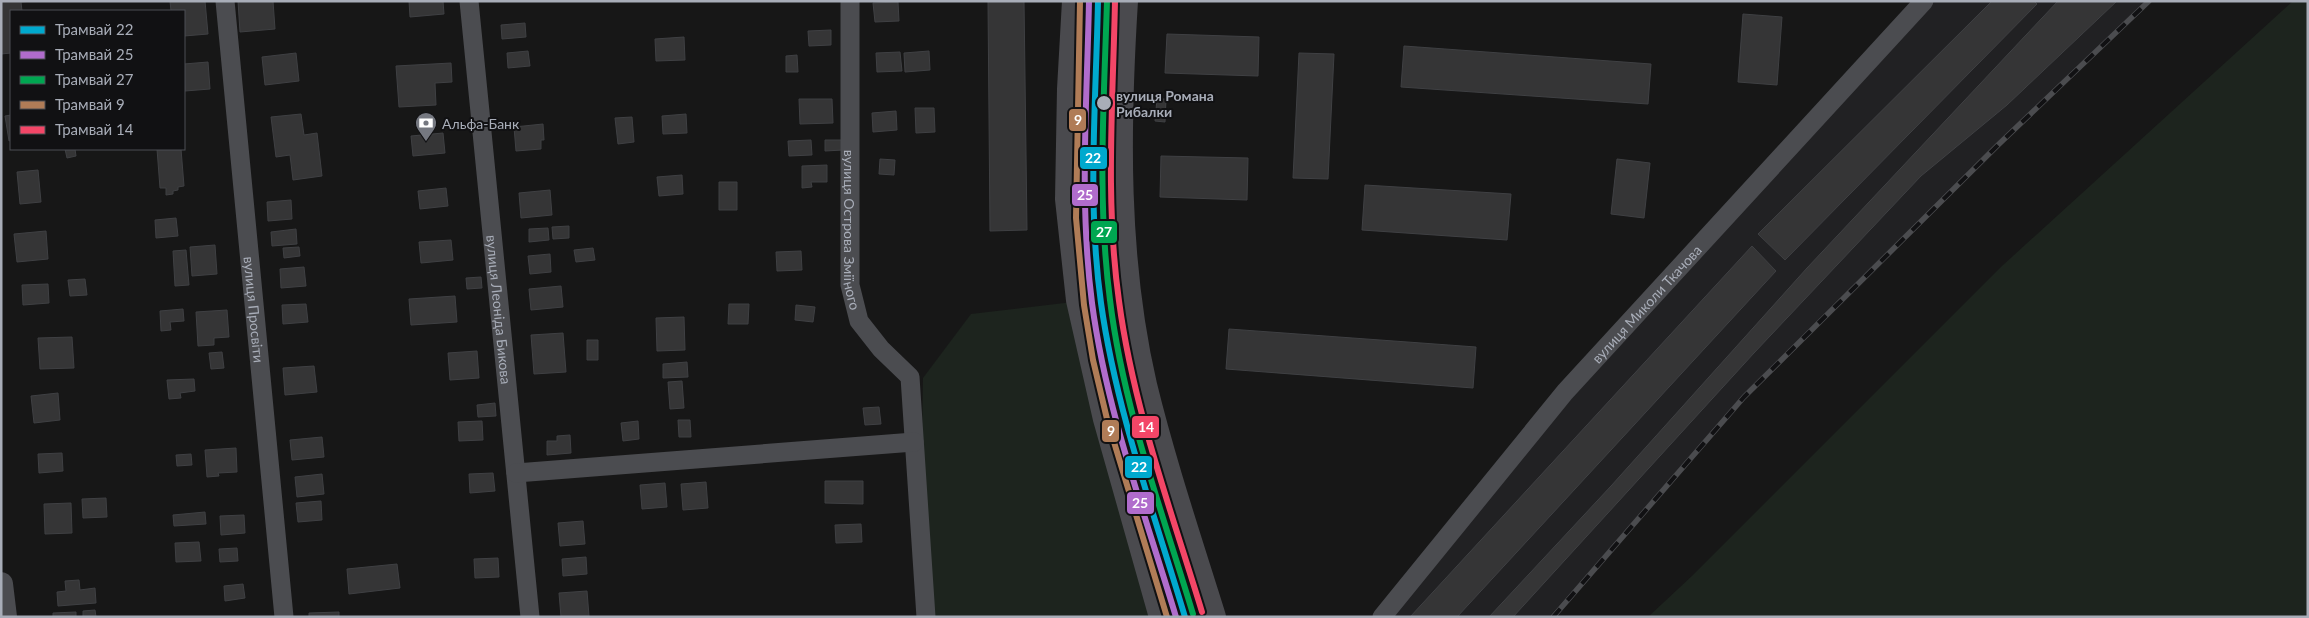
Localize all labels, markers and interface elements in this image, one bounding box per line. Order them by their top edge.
legend [10,10,185,150]
text: Трамвай 22 [55,20,133,38]
text: Трамвай 25 [55,45,133,63]
text: Трамвай 27 [55,70,134,88]
place label: вулиця Романа Рибалки [1116,87,1214,120]
marker: вулиця Романа Рибалки [1095,94,1113,112]
text: Трамвай 9 [55,95,125,113]
line badge: 9 [1068,108,1087,132]
bank icon: Альфа-Банк [414,111,438,142]
text: 9 [1074,111,1082,128]
place label: Альфа-Банк [442,115,520,132]
text: Трамвай 14 [55,120,134,138]
line badge: 22 [1079,146,1108,170]
text: 22 [1085,149,1101,166]
street label: вулиця Острова Зміїного [841,150,864,312]
line badge: 25 [1071,183,1099,207]
text: 25 [1077,186,1093,203]
line badge: 27 [1090,220,1118,244]
text: 27 [1096,223,1112,240]
street label: вулиця Леоніда Бикова [484,234,515,385]
street label: вулиця Миколи Ткачова [1588,241,1705,366]
street label: вулиця Просвіти [241,256,268,364]
line badge: 14 [1131,415,1160,439]
text: 14 [1138,418,1154,435]
line badge: 9 [1101,419,1120,443]
text: 9 [1107,422,1115,439]
line badge: 22 [1124,455,1153,479]
text: 22 [1131,458,1147,475]
line badge: 25 [1126,491,1155,515]
text: 25 [1132,494,1148,511]

